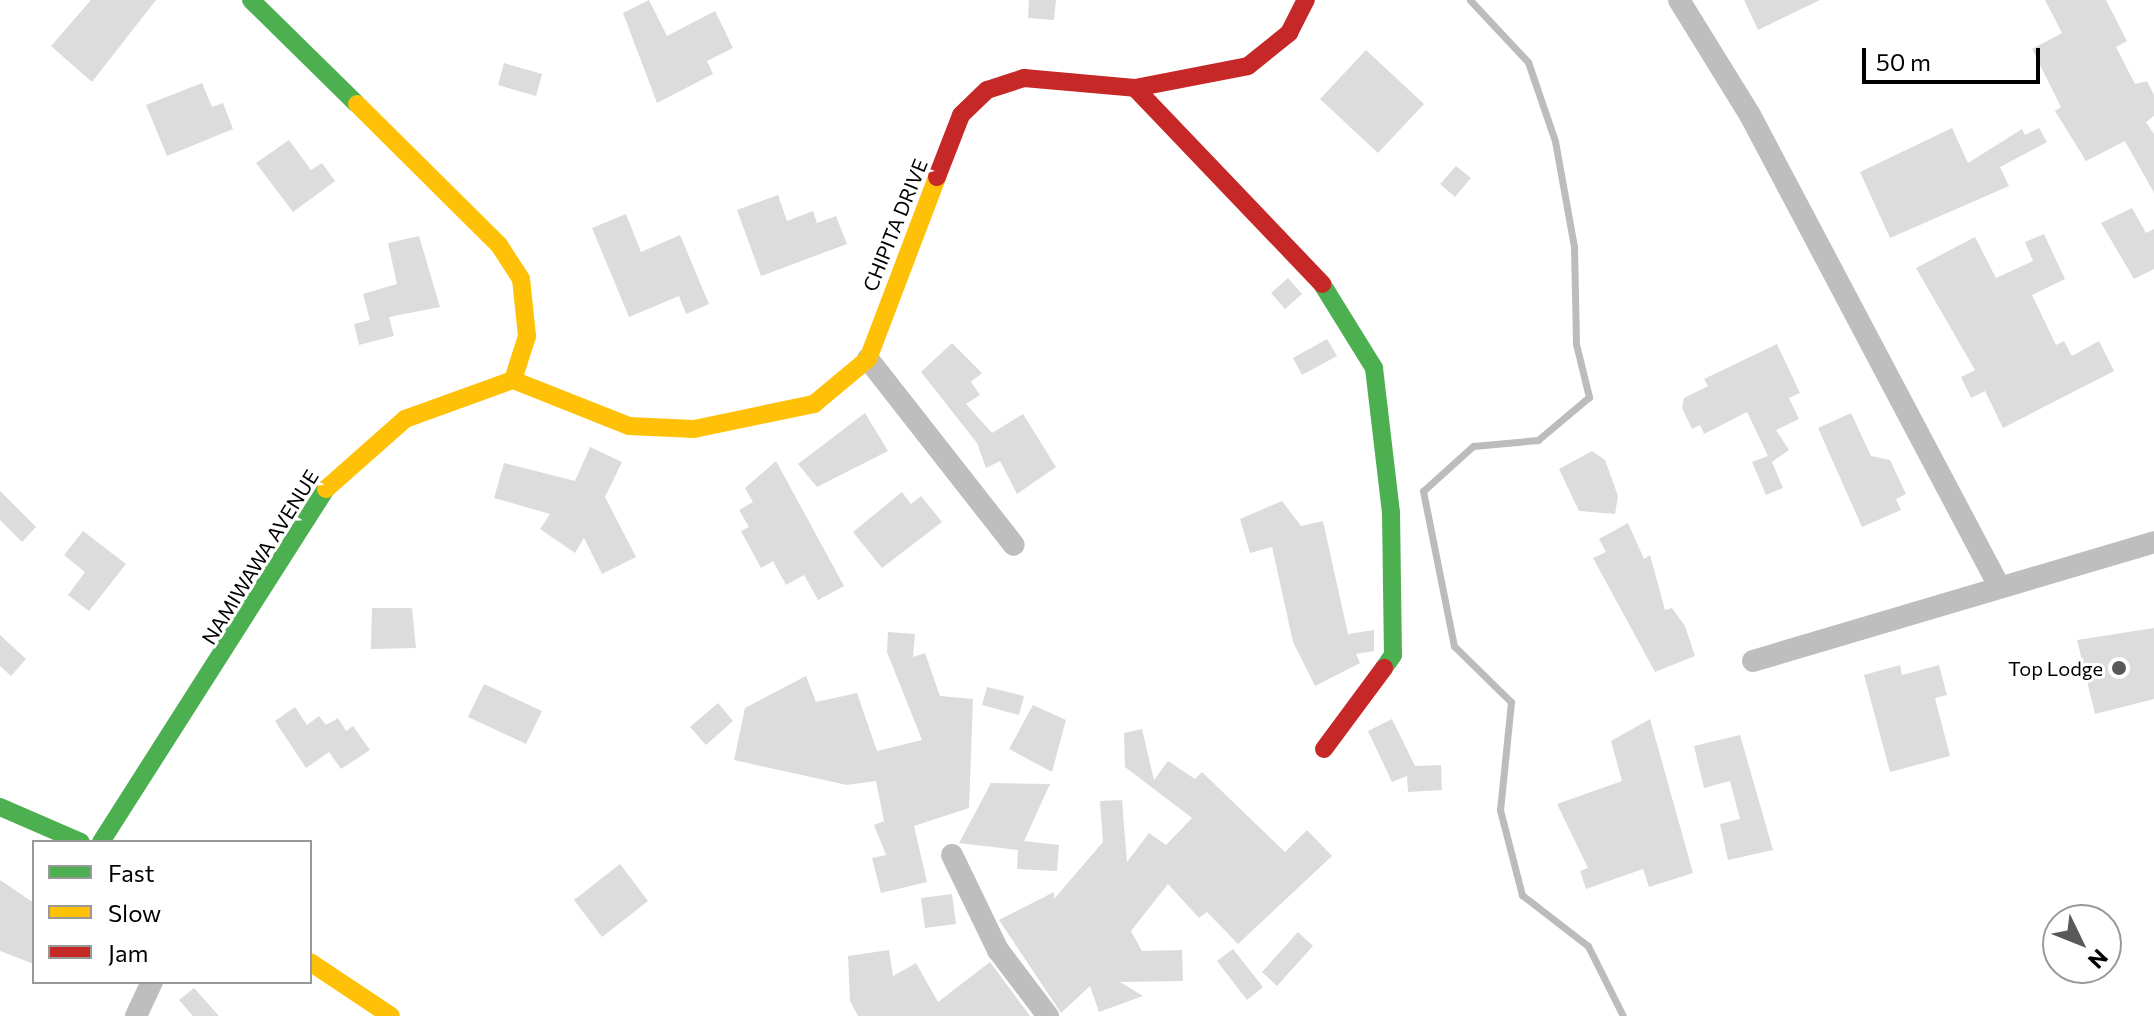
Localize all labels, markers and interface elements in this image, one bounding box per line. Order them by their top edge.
scale bar [1866,32,2044,82]
text: 50 m [1876,47,1931,76]
street label: CHIPITA DRIVE [858,155,932,295]
street label: NAMIWAWA AVENUE [197,465,323,649]
place label: Top Lodge [2008,656,2103,680]
marker: Top Lodge [2110,659,2128,677]
legend [32,840,312,984]
text: Fast [108,858,155,887]
text: Slow [108,898,161,927]
north arrow [2042,904,2122,984]
text: Jam [108,938,148,967]
text: N [2083,944,2114,975]

